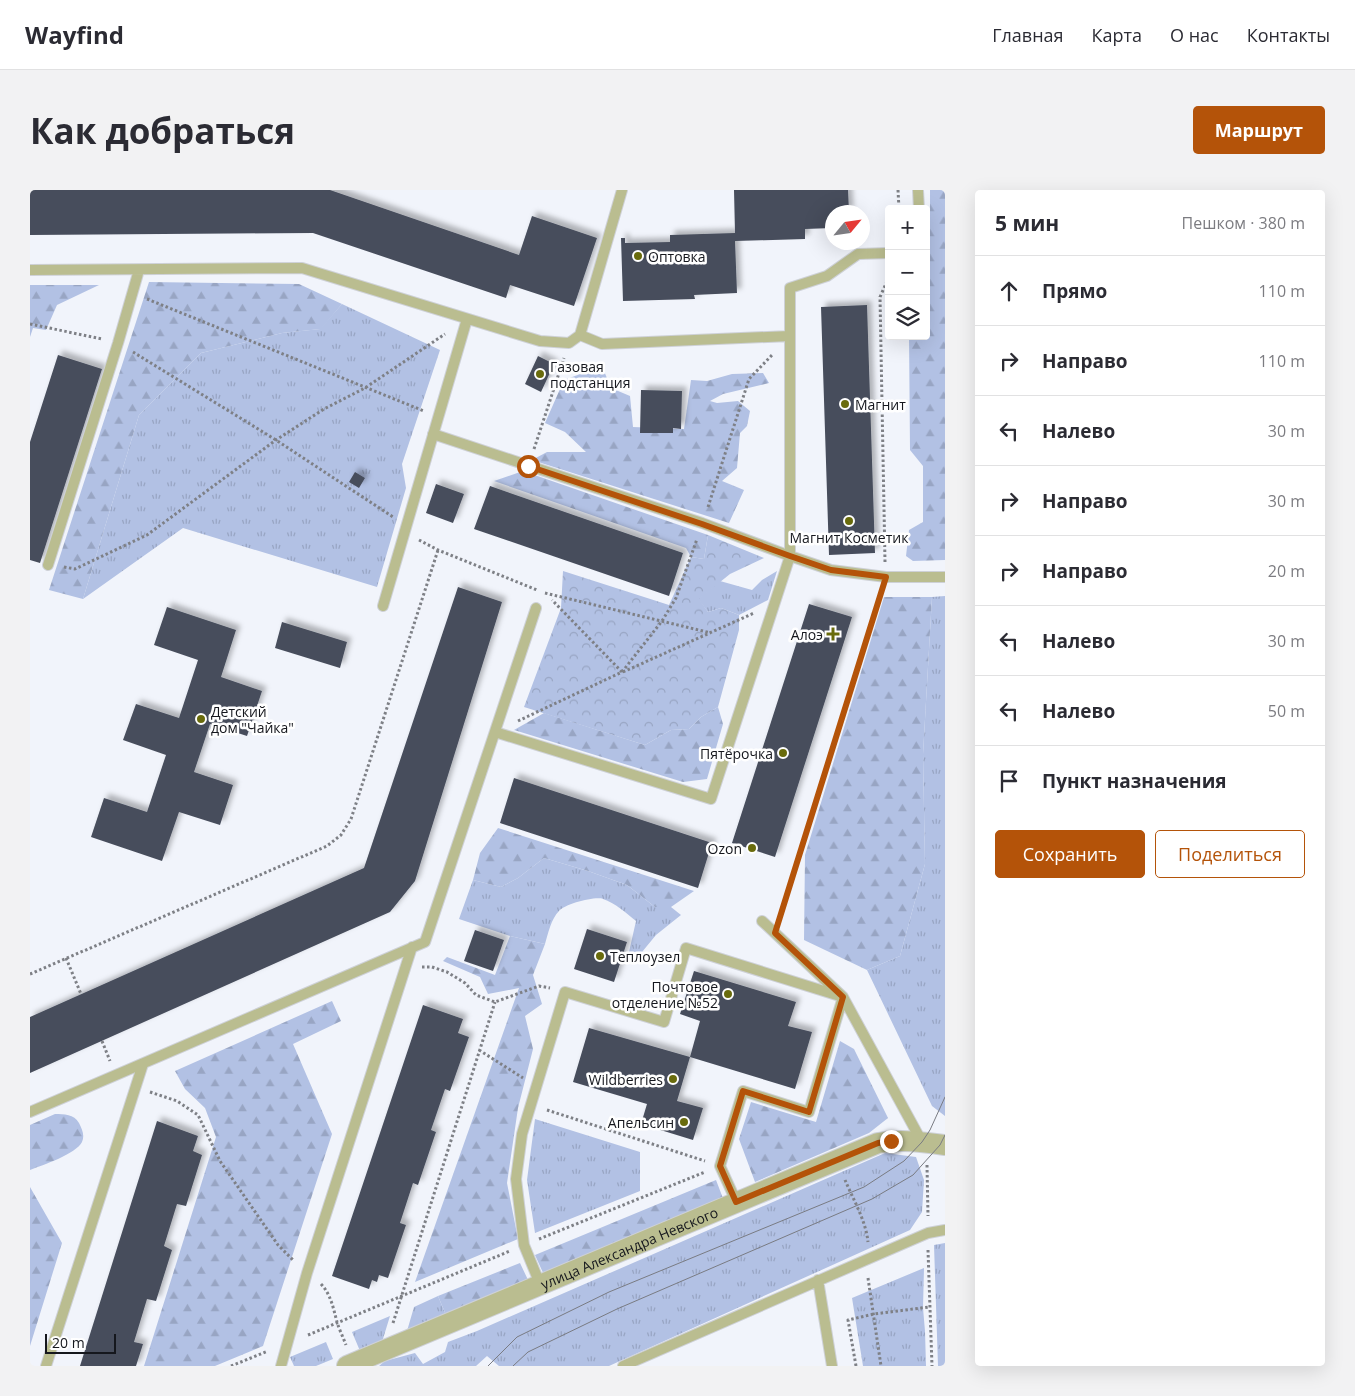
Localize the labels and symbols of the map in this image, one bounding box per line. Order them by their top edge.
north arrow [825,205,870,250]
place label: Оптовка [648,247,706,266]
marker: Оптовка [632,250,644,262]
place label: Газовая подстанция [550,357,631,392]
marker: Газовая подстанция [534,368,546,380]
place label: Магнит [855,395,906,414]
marker: Магнит [839,398,851,410]
route start [517,455,540,478]
marker: Магнит Косметик [843,515,855,527]
place label: Магнит Косметик [790,528,909,547]
place label: Алоэ [791,625,823,644]
marker: Алоэ [827,628,839,640]
place label: Детский дом "Чайка" [211,702,294,737]
marker: Детский дом "Чайка" [195,713,207,725]
place label: Пятёрочка [700,744,773,763]
marker: Пятёрочка [777,747,789,759]
place label: Ozon [708,839,742,858]
marker: Ozon [746,842,758,854]
place label: Теплоузел [610,947,680,966]
marker: Теплоузел [594,950,606,962]
place label: Почтовое отделение №52 [612,977,718,1012]
marker: Почтовое отделение №52 [722,988,734,1000]
place label: Wildberries [589,1070,663,1089]
marker: Wildberries [667,1073,679,1085]
place label: Апельсин [608,1113,674,1132]
marker: Апельсин [678,1116,690,1128]
route end [880,1130,903,1153]
street label: улица Александра Невского [538,1202,721,1293]
scale bar [45,1331,116,1354]

